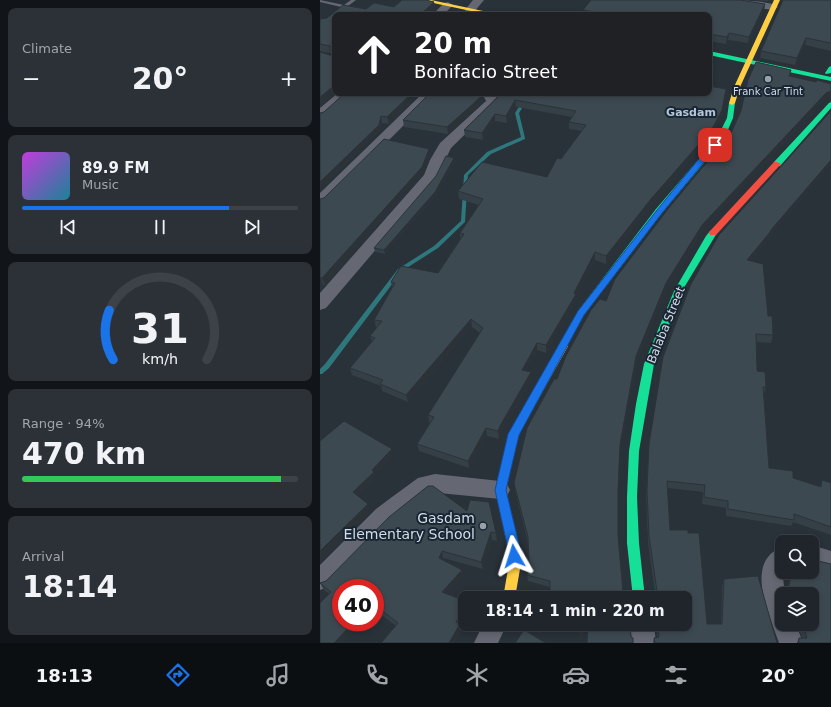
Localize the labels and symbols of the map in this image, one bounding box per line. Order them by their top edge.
marker: Frank Car Tint [763,74,773,84]
place label: Frank Car Tint [733,86,803,97]
district label: Gasdam [666,106,716,119]
pin [698,128,732,162]
street label: Balaba Street [644,284,688,365]
place label: Gasdam Elementary School [343,510,475,542]
marker: Gasdam Elementary School [478,521,488,531]
position arrow [493,535,535,577]
speed limit sign: 40 [332,579,384,631]

